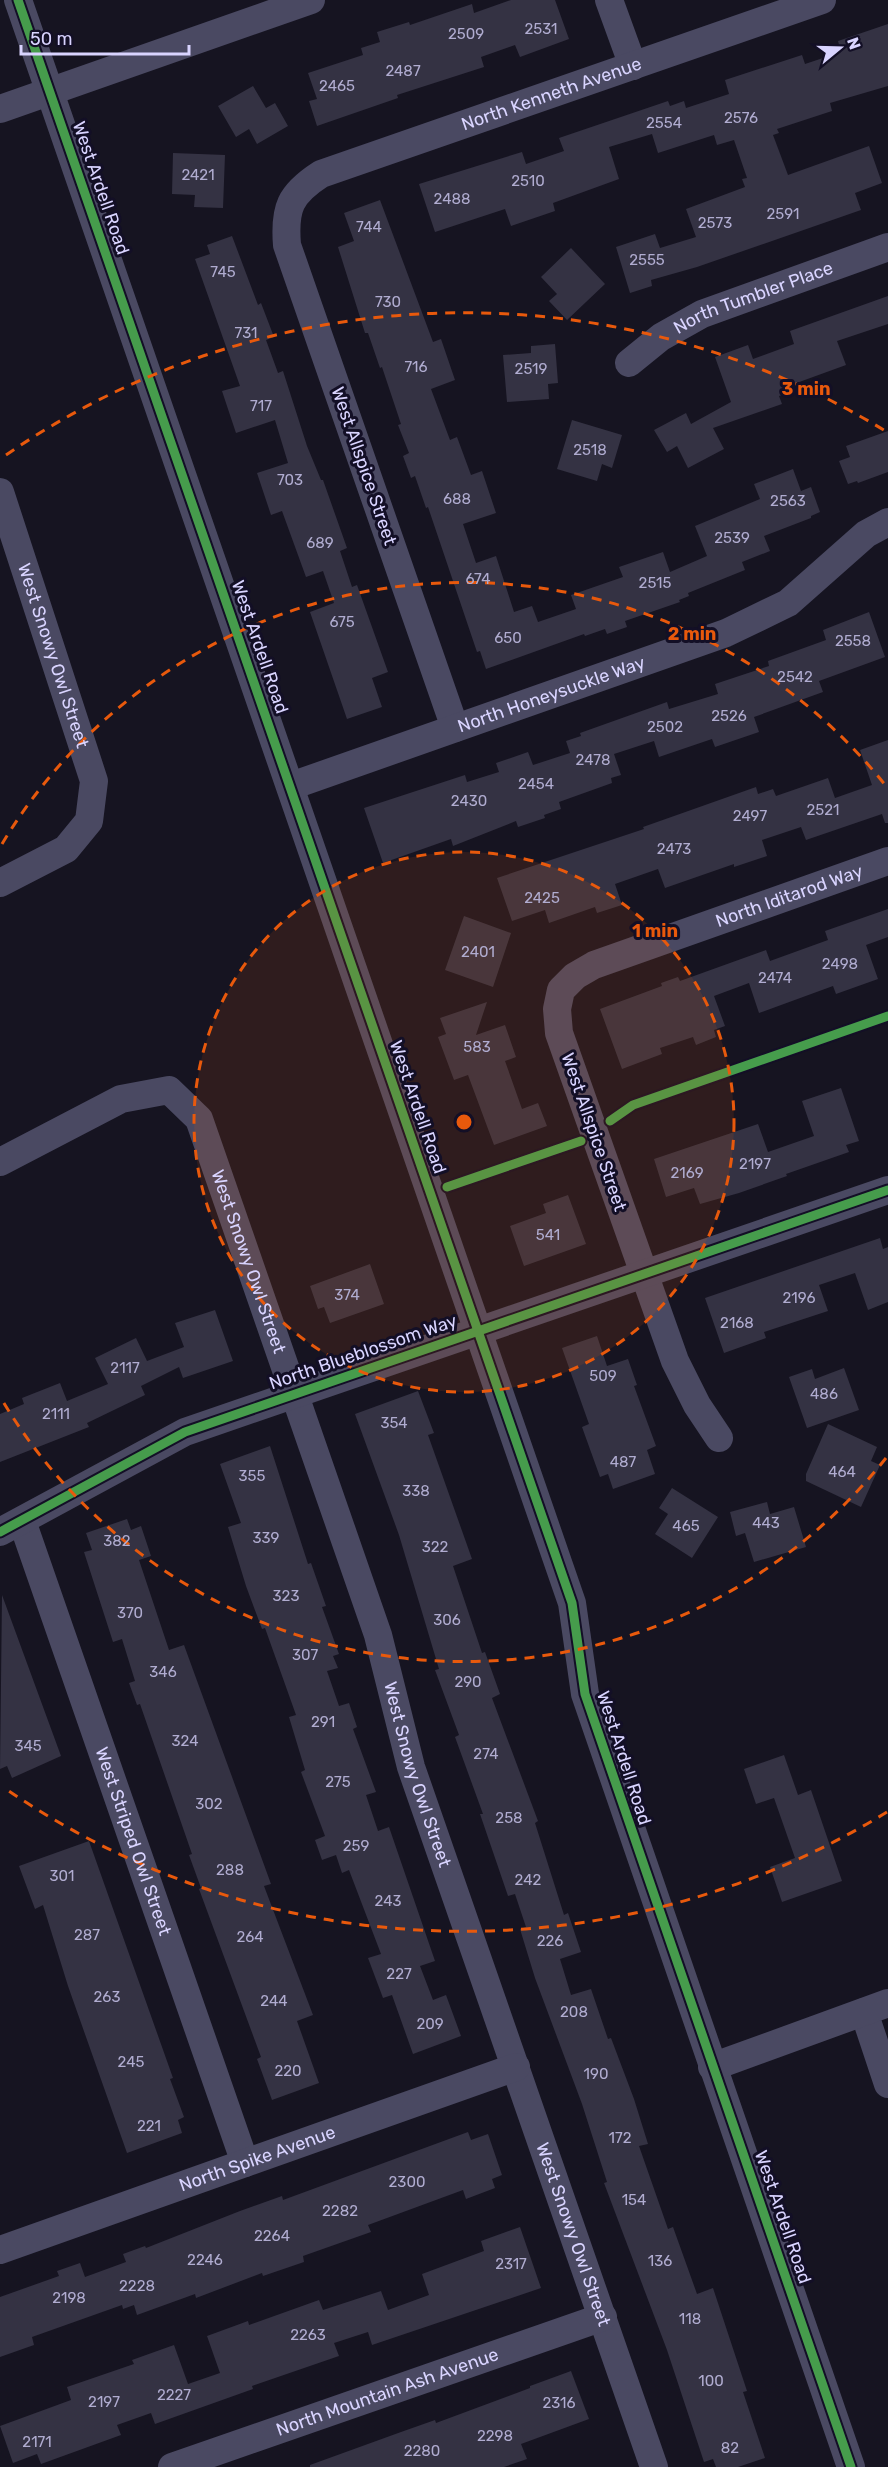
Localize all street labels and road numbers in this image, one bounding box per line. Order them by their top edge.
street label: North Kenneth Avenue [458,53,645,135]
street label: West Ardell Road [68,118,134,258]
street label: North Tumbler Place [670,257,836,339]
street label: West Allspice Street [327,384,401,548]
street label: West Snowy Owl Street [13,560,93,751]
street label: West Ardell Road [227,577,293,717]
street label: North Honeysuckle Way [455,651,648,738]
street label: North Iditarod Way [713,860,866,932]
street label: West Ardell Road [385,1037,451,1177]
street label: West Allspice Street [557,1050,631,1214]
street label: West Snowy Owl Street [207,1167,290,1356]
street label: North Blueblossom Way [266,1309,460,1395]
street label: West Snowy Owl Street [379,1679,456,1870]
street label: West Ardell Road [592,1688,656,1828]
street label: West Striped Owl Street [90,1744,176,1938]
street label: North Spike Avenue [176,2121,338,2197]
street label: West Snowy Owl Street [531,2140,615,2329]
street label: West Ardell Road [750,2147,816,2287]
street label: North Mountain Ash Avenue [273,2343,501,2441]

